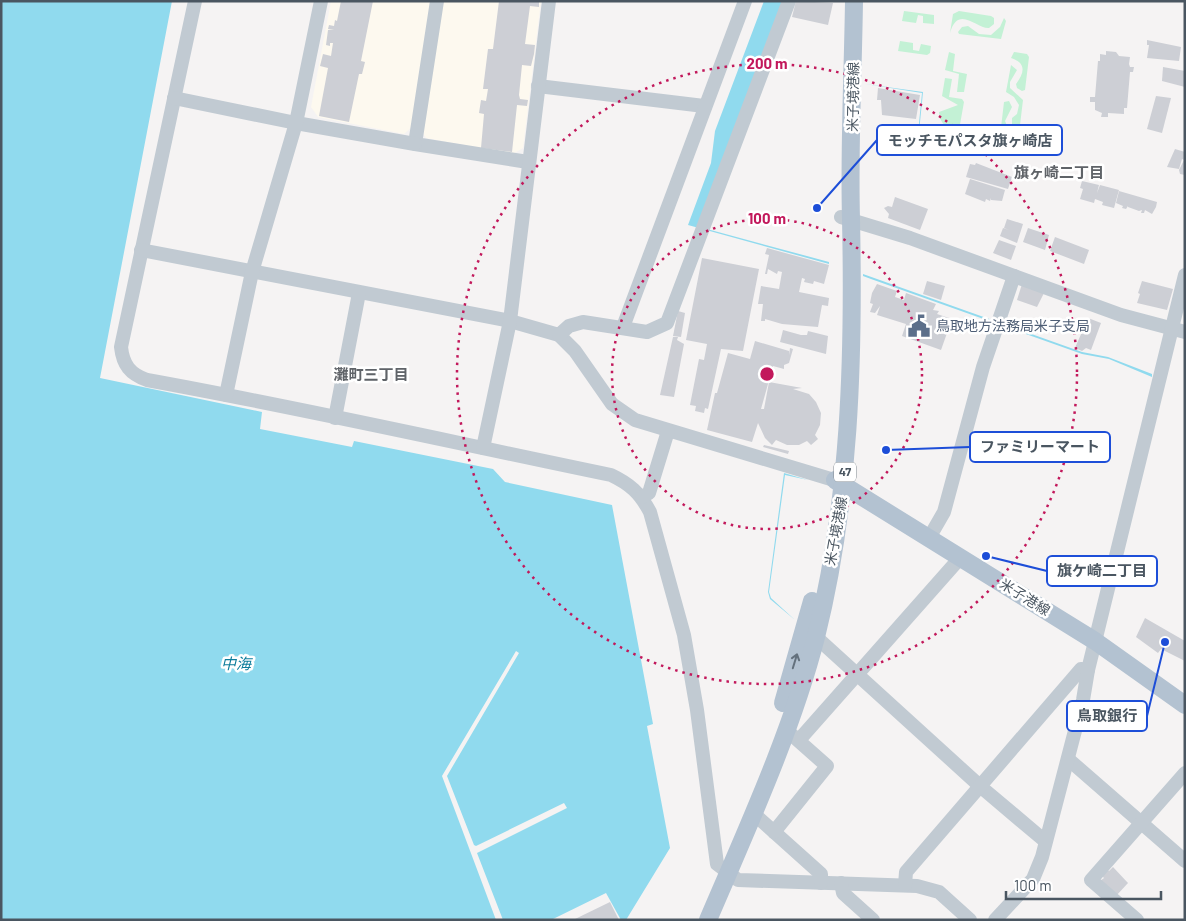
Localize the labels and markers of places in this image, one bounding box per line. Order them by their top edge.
callout: モッチモパスタ旗ヶ崎店 [877,125,1062,155]
public building icon: 鳥取地方法務局米子支局 [906,313,932,339]
place label: 鳥取地方法務局米子支局 [936,317,1090,334]
centre of rings [758,365,776,383]
callout: ファミリーマート [970,432,1110,462]
callout: 旗ケ崎二丁目 [1047,556,1157,586]
callout: 鳥取銀行 [1067,701,1147,731]

